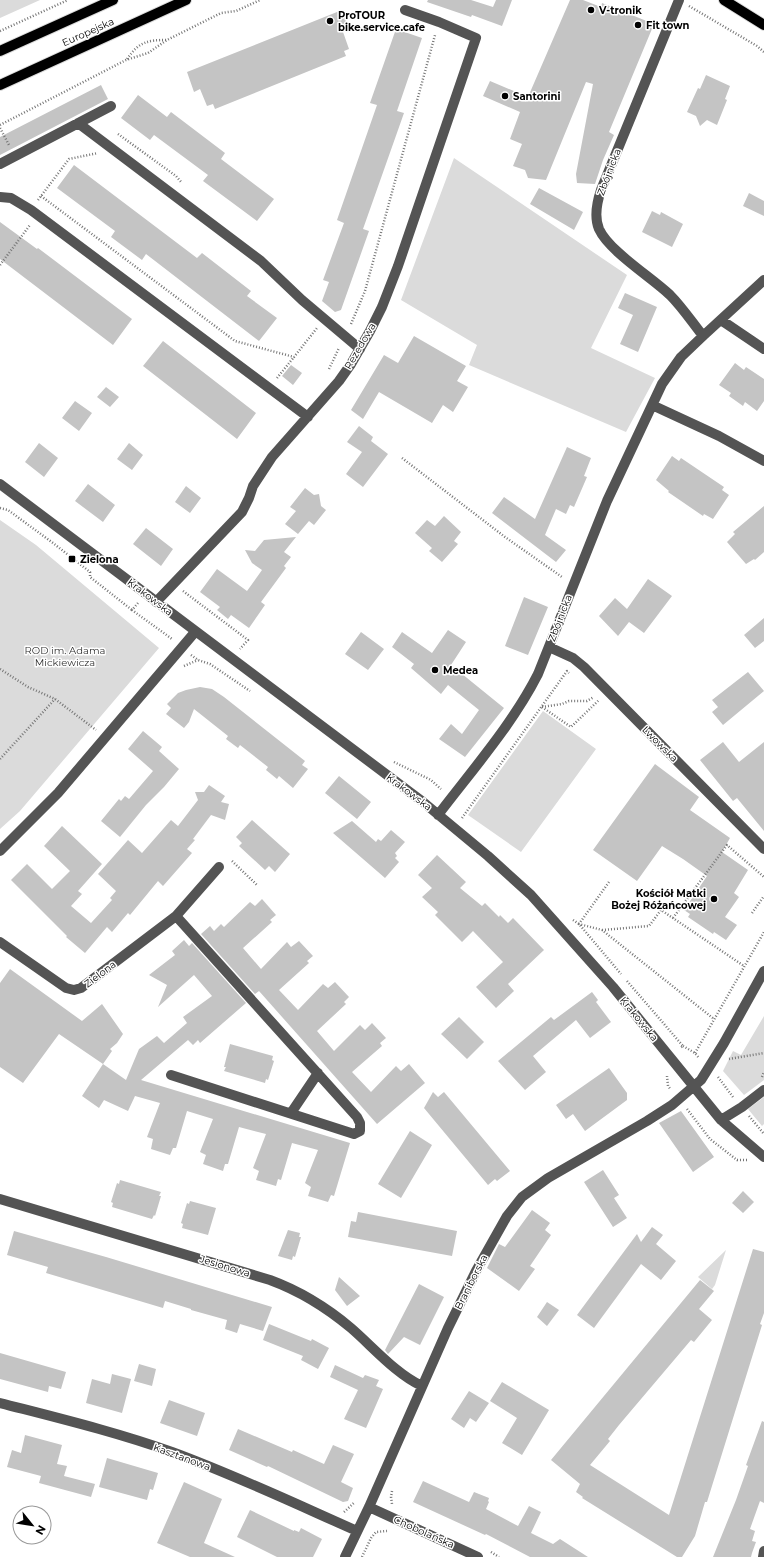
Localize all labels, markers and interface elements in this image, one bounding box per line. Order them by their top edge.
place label: V-tronik [598,4,642,17]
marker: V-tronik [586,5,596,15]
place label: ProTOUR bike.service.cafe [338,9,425,34]
street label: Europejska [60,15,116,49]
marker: ProTOUR bike.service.cafe [325,16,335,26]
place label: Fit town [646,19,690,32]
marker: Fit town [633,20,643,30]
place label: Santorini [513,90,560,103]
marker: Santorini [500,91,510,101]
street label: Zbójnicka [594,147,624,197]
street label: Rezedowa [341,320,379,372]
place label: Zielona [80,553,119,566]
marker: Zielona [67,554,77,564]
street label: Krakowska [125,576,175,618]
street label: Zbójnicka [545,593,575,643]
park label: ROD im. Adama Mickiewicza [25,644,105,669]
place label: Medea [443,664,478,677]
marker: Medea [430,665,440,675]
street label: Lwowska [639,723,681,765]
street label: Krakowska [384,771,434,813]
place label: Kościół Matki Bożej Różańcowej [611,887,706,912]
marker: Kościół Matki Bożej Różańcowej [709,894,719,904]
street label: Zielona [81,958,119,990]
street label: Krakowska [617,994,661,1044]
street label: Jesionowa [197,1252,252,1280]
street label: Braniborska [452,1252,490,1312]
street label: Kasztanowa [152,1441,212,1473]
north arrow [12,1505,52,1545]
street label: Chobolańska [392,1513,456,1551]
text: N [32,1523,49,1537]

